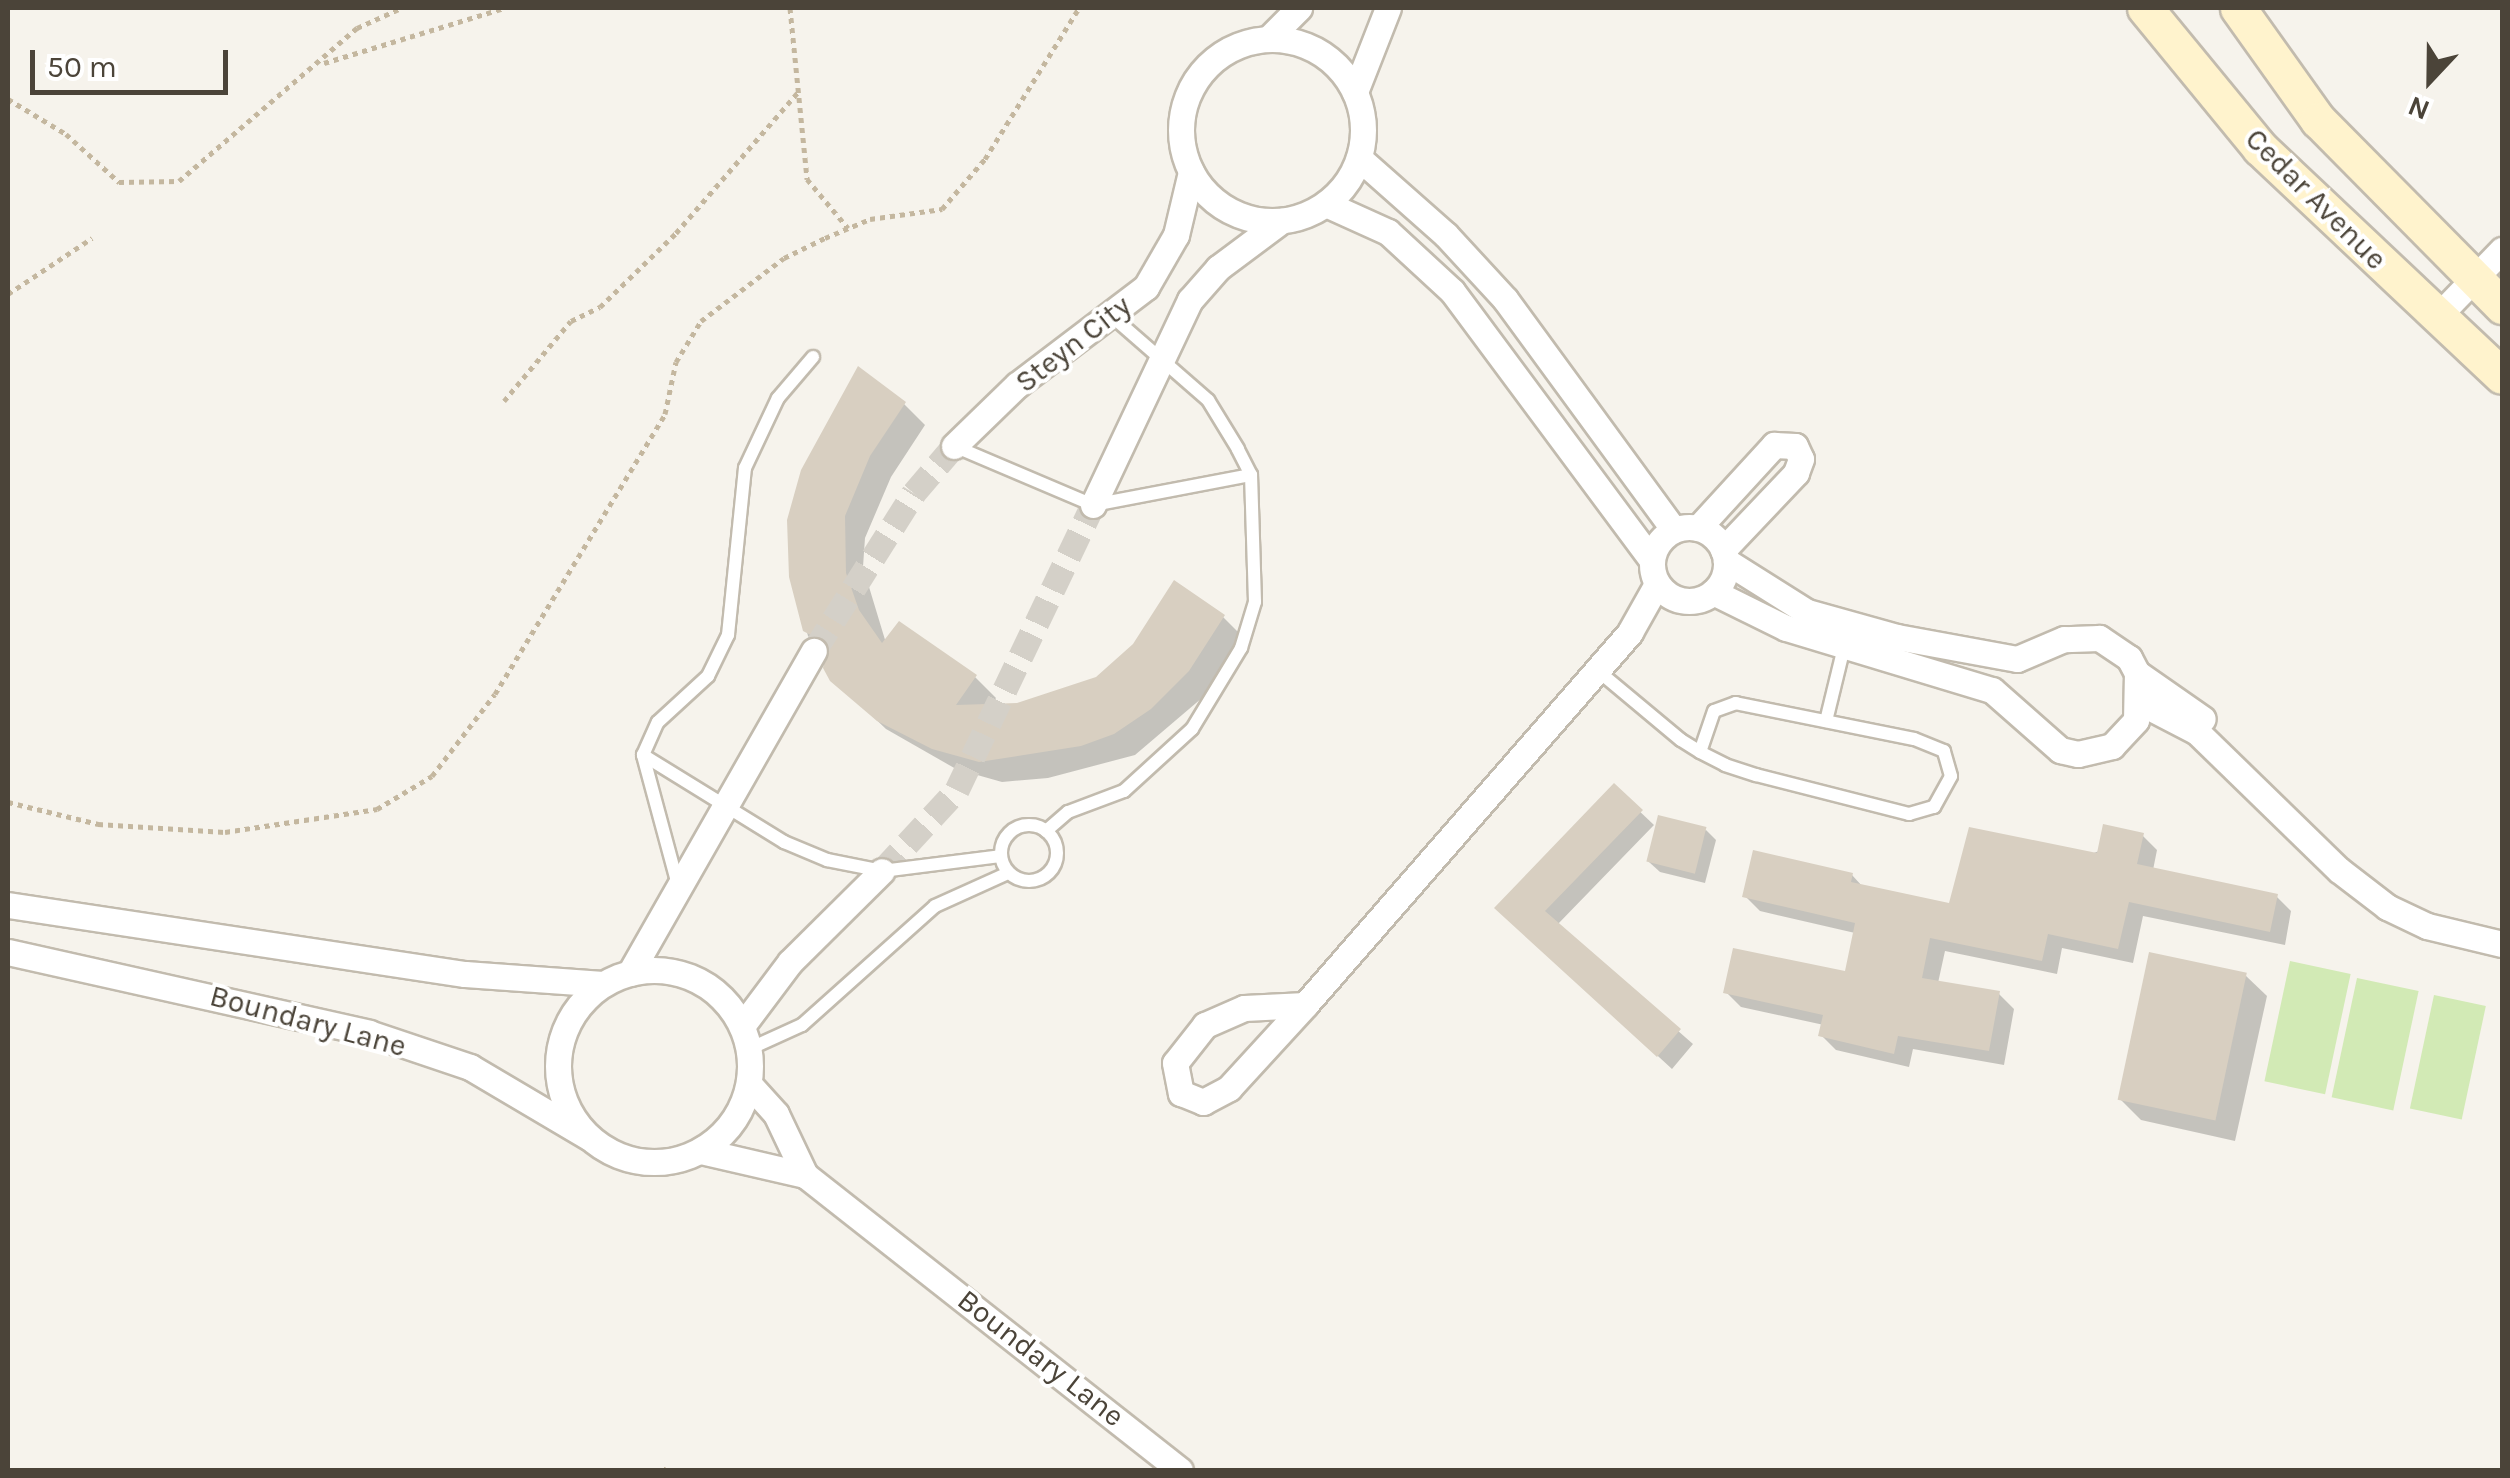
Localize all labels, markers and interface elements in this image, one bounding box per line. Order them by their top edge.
scale bar [35,30,232,92]
north arrow [2380,30,2480,130]
text: 50 m [47,49,117,85]
text: N [2403,89,2434,127]
street label: Cedar Avenue [2238,121,2394,277]
street label: Steyn City [1008,288,1138,400]
street label: Boundary Lane [206,978,410,1064]
street label: Boundary Lane [950,1282,1132,1434]

